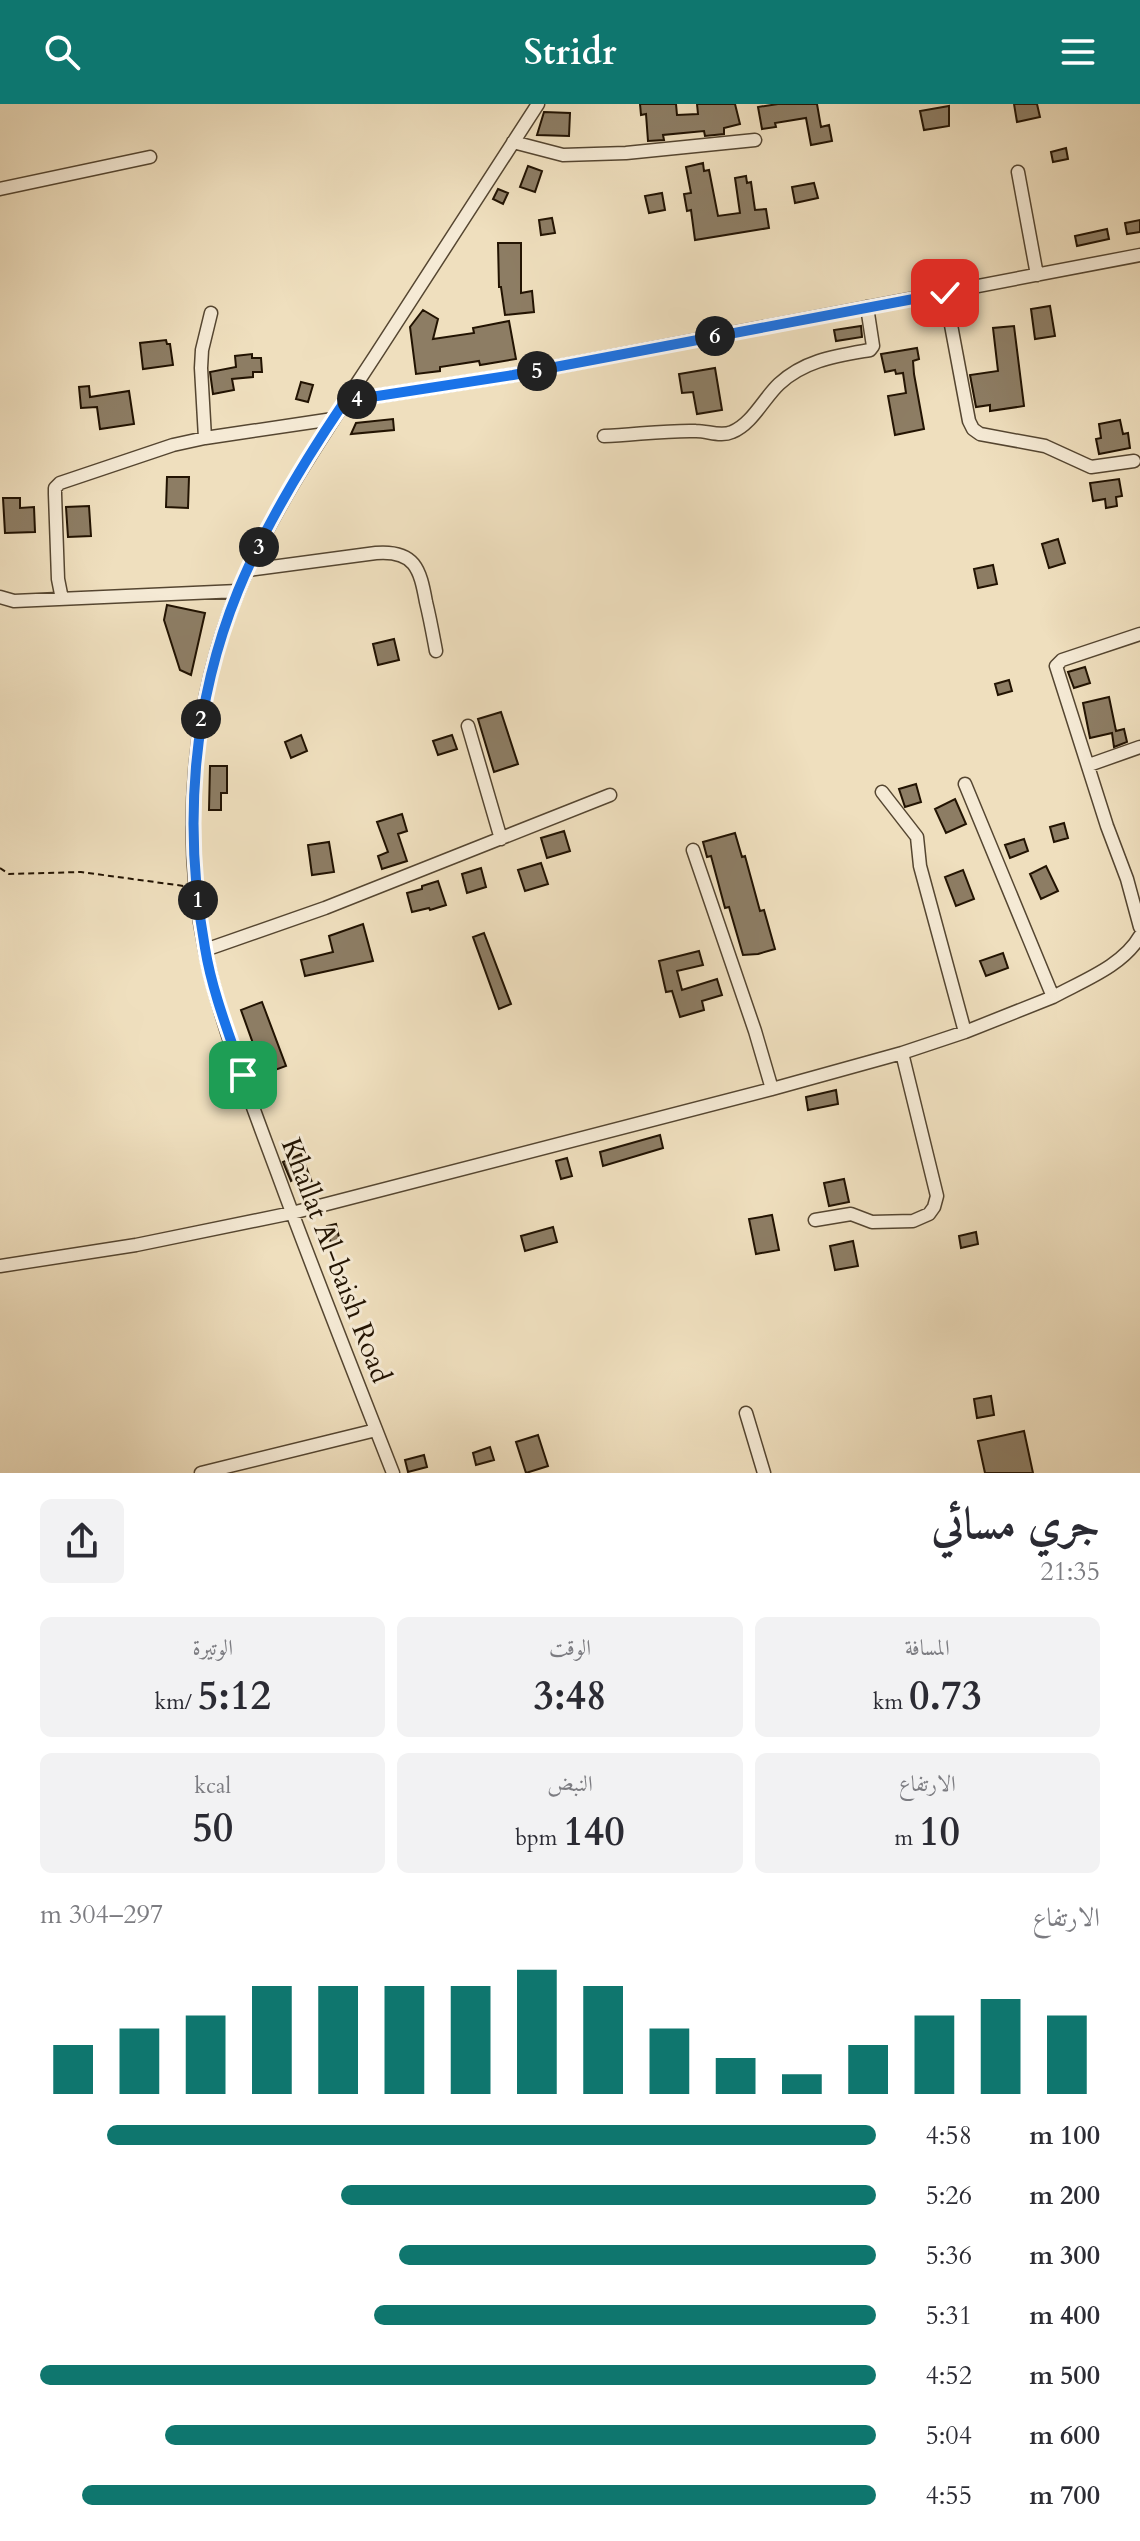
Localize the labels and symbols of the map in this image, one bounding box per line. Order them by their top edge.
pin [911,259,979,327]
pin: 6 [695,316,735,356]
pin: 5 [517,351,557,391]
pin: 4 [337,379,377,419]
pin: 3 [239,527,279,567]
pin: 2 [181,699,221,739]
pin: 1 [178,880,218,920]
pin [209,1041,277,1109]
street label: Khallat Al-baish Road [272,1132,400,1388]

